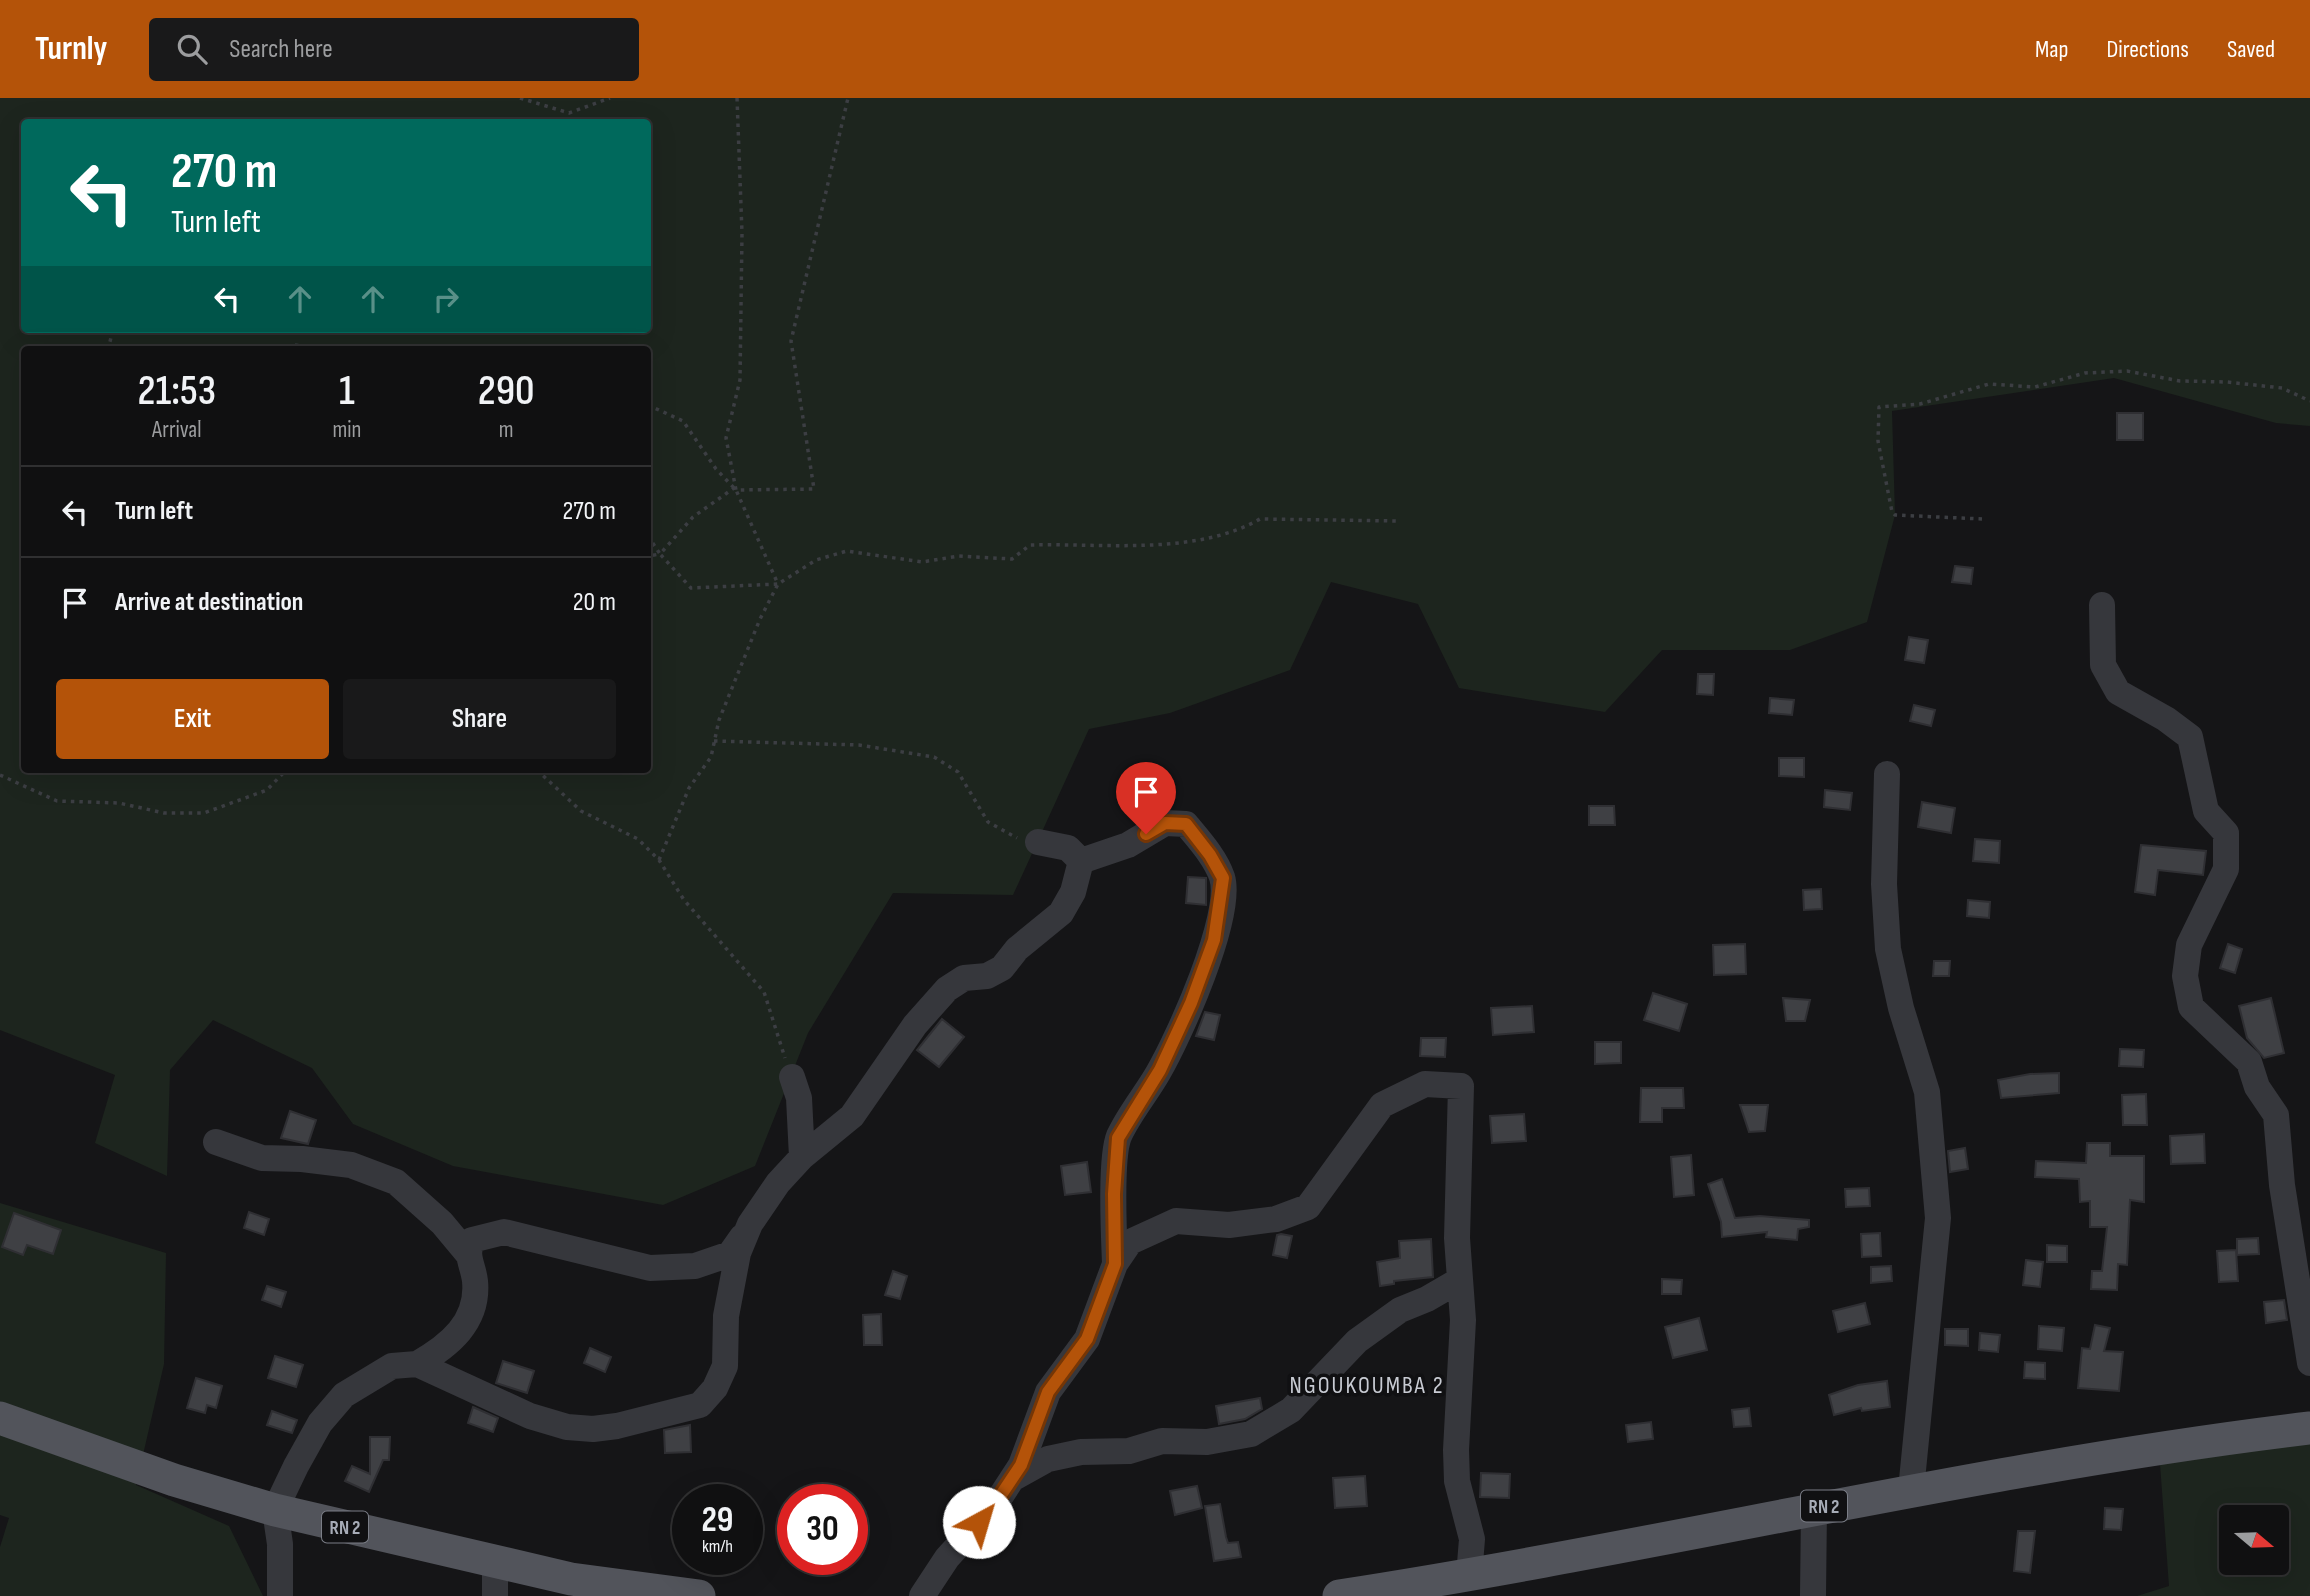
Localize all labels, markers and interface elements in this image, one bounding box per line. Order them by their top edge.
search box [149,18,639,81]
text: Turnly [35,29,107,69]
icon: search [173,30,211,68]
text: Search here [229,34,333,65]
text: Map [2035,35,2068,64]
text: Directions [2106,35,2189,64]
text: Saved [2227,35,2275,64]
text: 270 m [171,143,277,202]
icon: left [56,147,147,238]
text: Turn left [171,203,261,242]
icon: left [208,280,246,318]
icon: ahead [281,280,319,318]
icon: ahead [354,280,392,318]
icon: right [427,280,465,318]
text: 21:53 [137,366,216,417]
text: 1 [339,366,355,417]
text: 290 [478,366,535,417]
text: Arrival [152,416,201,444]
text: min [332,416,361,444]
text: m [499,416,514,444]
icon: left [56,493,94,531]
text: Turn left [115,496,193,527]
text: 270 m [563,496,616,527]
icon: arrive [56,584,94,622]
text: Arrive at destination [115,587,303,618]
text: 20 m [573,587,616,618]
button: Exit [56,679,329,759]
button: Share [343,679,616,759]
pin [1116,762,1176,834]
icon: arrive [1127,773,1165,811]
district label: NGOUKOUMBA 2 [1289,1371,1445,1400]
speed limit sign: 30 [777,1484,868,1575]
position arrow [942,1485,1016,1559]
road number: RN 2 [1801,1490,1847,1522]
text: 29 [702,1499,733,1542]
north arrow [2219,1505,2289,1575]
map controls [2219,1505,2289,1575]
road number: RN 2 [322,1512,368,1542]
text: km/h [702,1536,733,1557]

